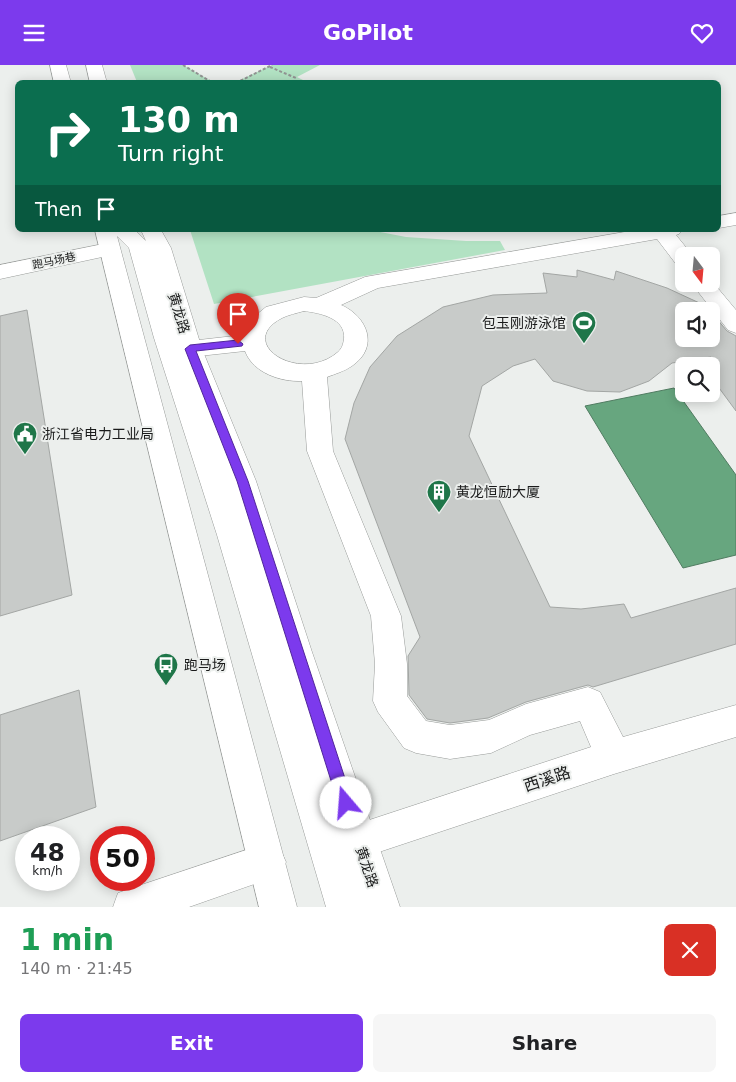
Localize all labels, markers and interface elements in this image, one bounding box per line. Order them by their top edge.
icon: menu [20,19,48,47]
icon: heart [688,19,716,47]
text: GoPilot [323,20,413,45]
icon: right [35,100,100,165]
text: 130 m [118,100,240,140]
text: Turn right [118,141,223,166]
icon: arrive [92,195,120,223]
text: Then [35,198,82,220]
north arrow [675,247,720,293]
map controls [675,247,720,402]
street label: 跑马场巷 [31,250,77,272]
street label: 黄龙路 [165,291,193,335]
pin [217,293,259,344]
icon: arrive [224,300,252,328]
button: sound [675,302,720,347]
sports icon: 包玉刚游泳馆 [571,310,597,344]
place label: 包玉刚游泳馆 [482,315,566,331]
button: search [675,357,720,402]
public building icon: 浙江省电力工业局 [12,421,38,455]
place label: 浙江省电力工业局 [42,426,154,442]
building icon: 黄龙恒励大厦 [426,479,452,513]
place label: 黄龙恒励大厦 [456,484,540,500]
bus stop icon: 跑马场 [153,652,179,686]
place label: 跑马场 [184,657,226,673]
street label: 西溪路 [521,763,573,795]
position arrow [319,776,371,828]
speed limit sign: 50 [90,826,155,891]
text: 48 [30,838,65,867]
street label: 黄龙路 [353,845,381,889]
text: km/h [32,864,63,878]
text: 1 min [20,922,114,957]
button: close [664,924,716,976]
text: 140 m · 21:45 [20,959,133,978]
button: Exit [20,1014,363,1072]
button: Share [373,1014,716,1072]

